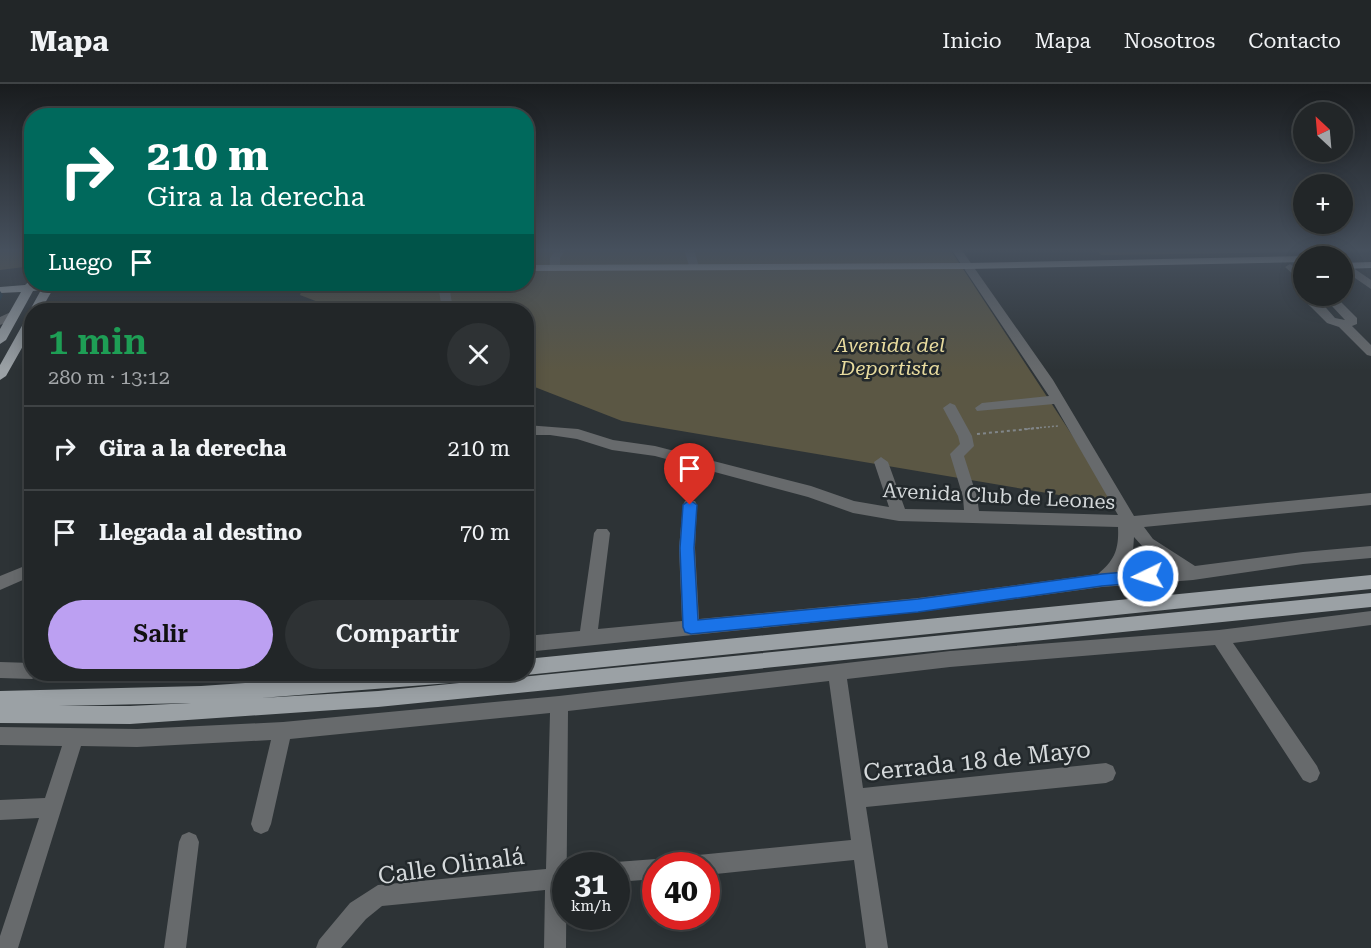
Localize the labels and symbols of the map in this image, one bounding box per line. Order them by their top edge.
north arrow [1293,102,1353,162]
park label: Avenida del Deportista [834,333,945,380]
pin [664,443,715,505]
street label: Avenida Club de Leones [882,478,1116,514]
position arrow [1116,544,1180,608]
street label: Cerrada 18 de Mayo [862,735,1092,787]
street label: Calle Olinalá [376,842,526,890]
speed limit sign: 40 [642,852,720,930]

